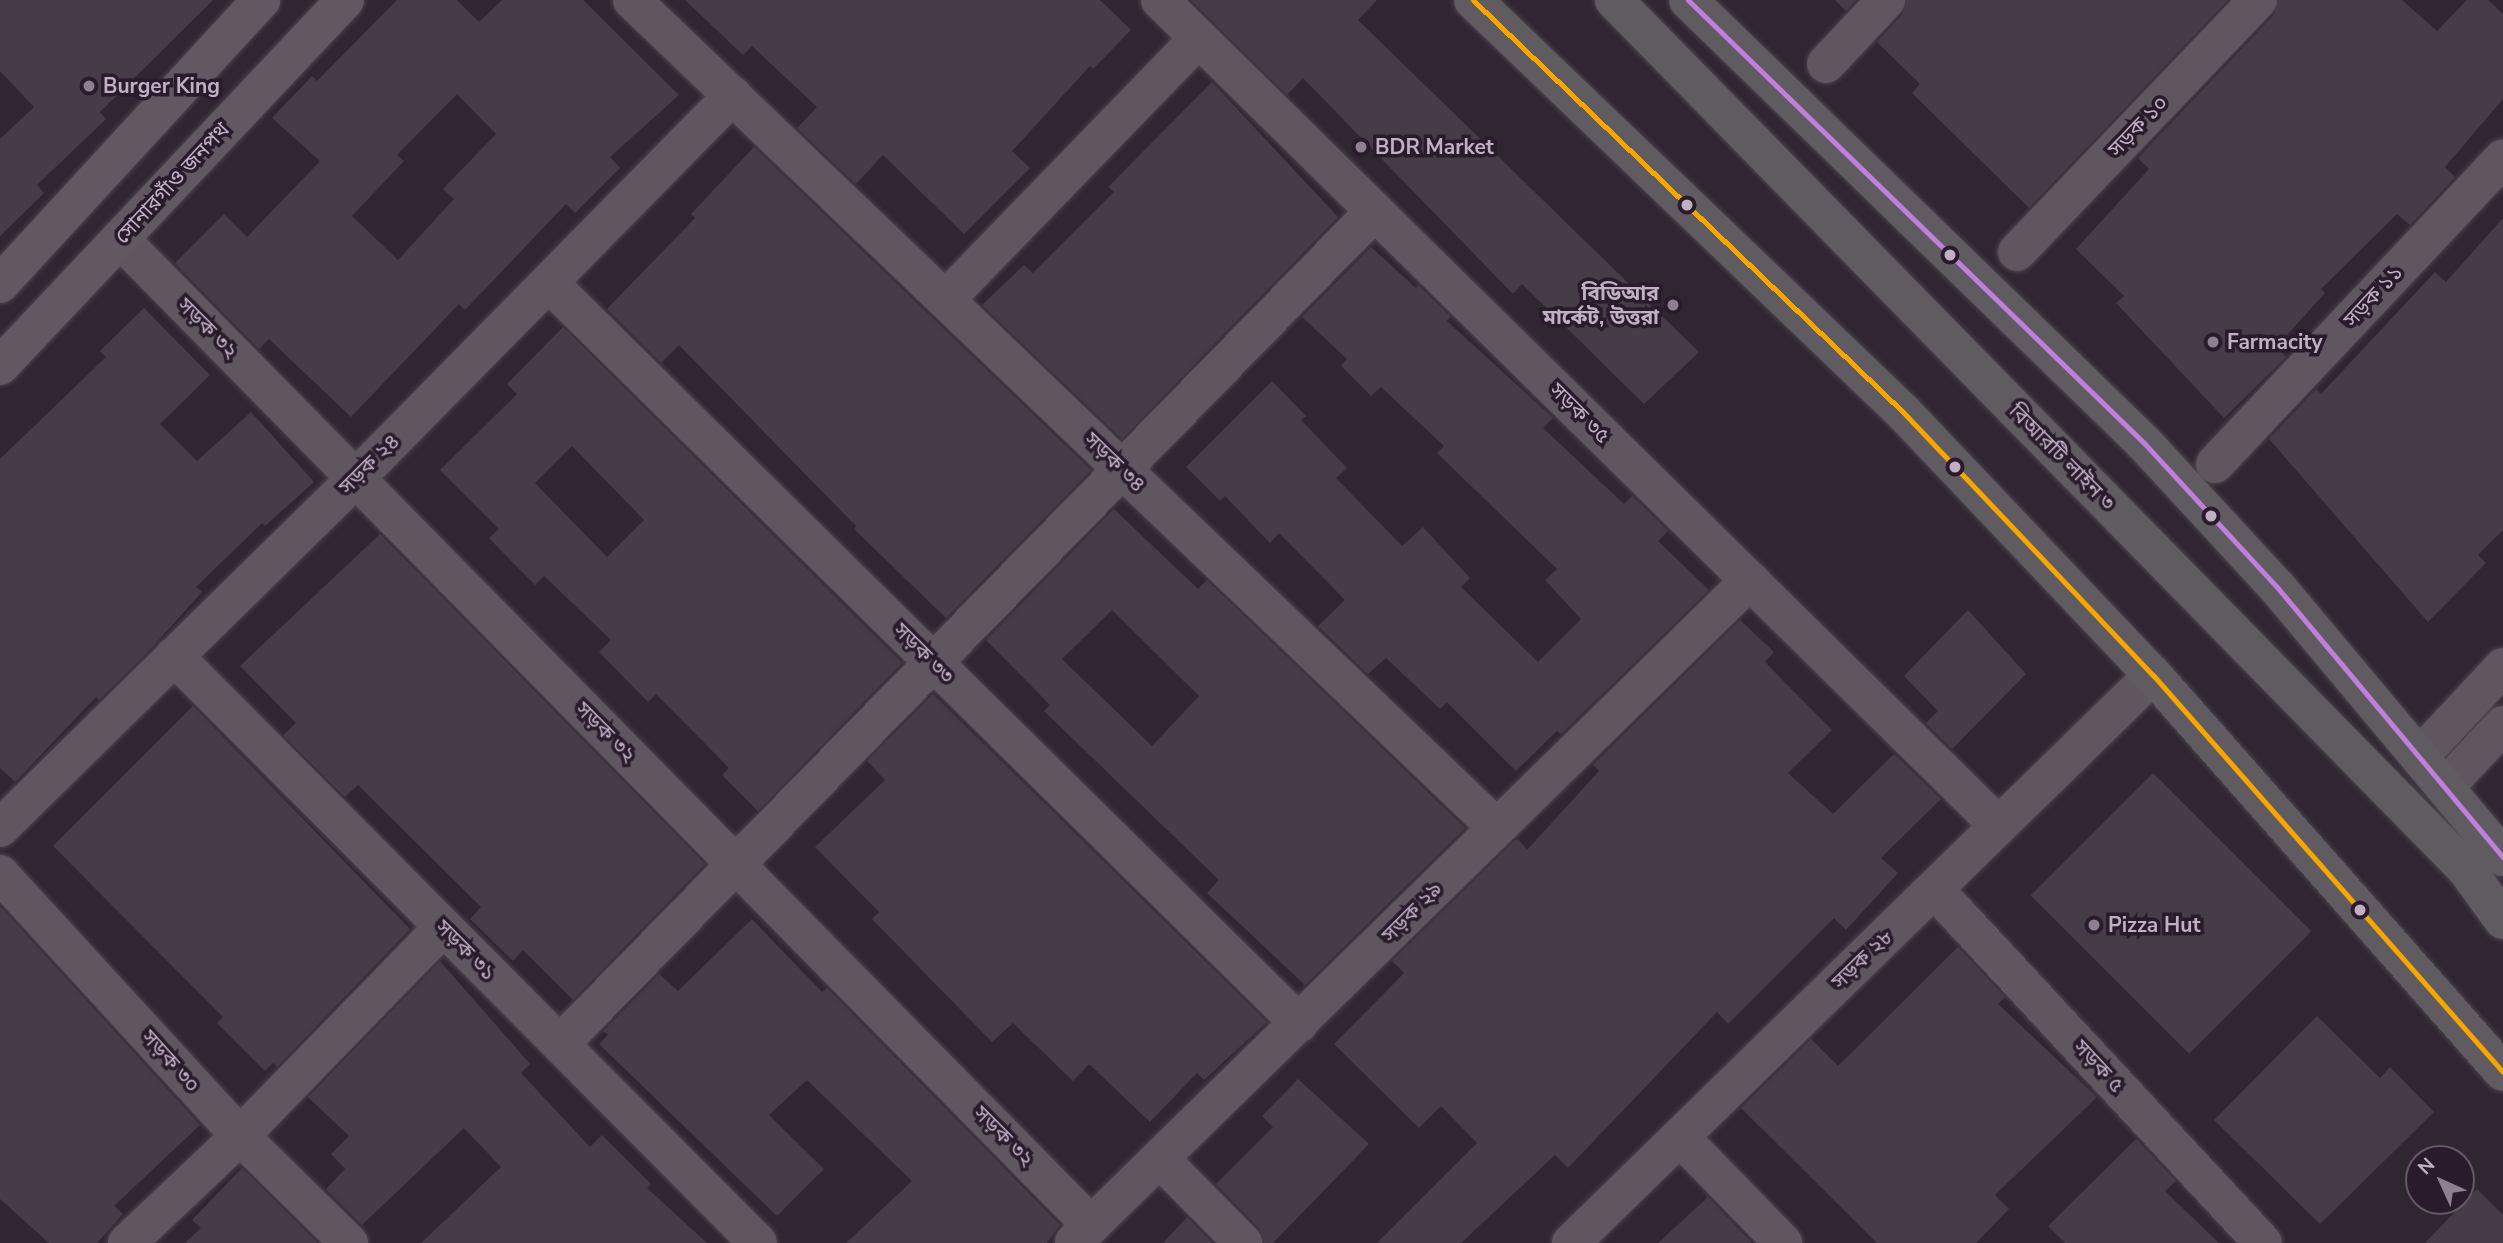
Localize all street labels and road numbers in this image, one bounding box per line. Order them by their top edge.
street label: সড়ক ১০ [2103,90,2173,162]
street label: সোনারগাঁও জনপথ [109,117,235,249]
street label: সড়ক ১১ [2338,260,2408,332]
street label: সড়ক ৩২ [172,292,244,364]
street label: সড়ক ৩৫ [1544,377,1616,449]
street label: বিআরটি লাইন ৩ [2004,399,2120,515]
street label: সড়ক ৩৪ [1079,427,1151,497]
street label: সড়ক ২৪ [333,428,405,500]
street label: সড়ক ৩৩ [888,617,960,689]
street label: সড়ক ৩২ [570,696,642,768]
street label: সড়ক ২৯ [1376,876,1448,948]
street label: সড়ক ৩১ [430,914,502,986]
street label: সড়ক ২৮ [1826,924,1898,994]
street label: সড়ক ৩০ [136,1025,206,1097]
street label: সড়ক ৫ [2068,1034,2130,1098]
street label: সড়ক ৩২ [968,1100,1040,1172]

